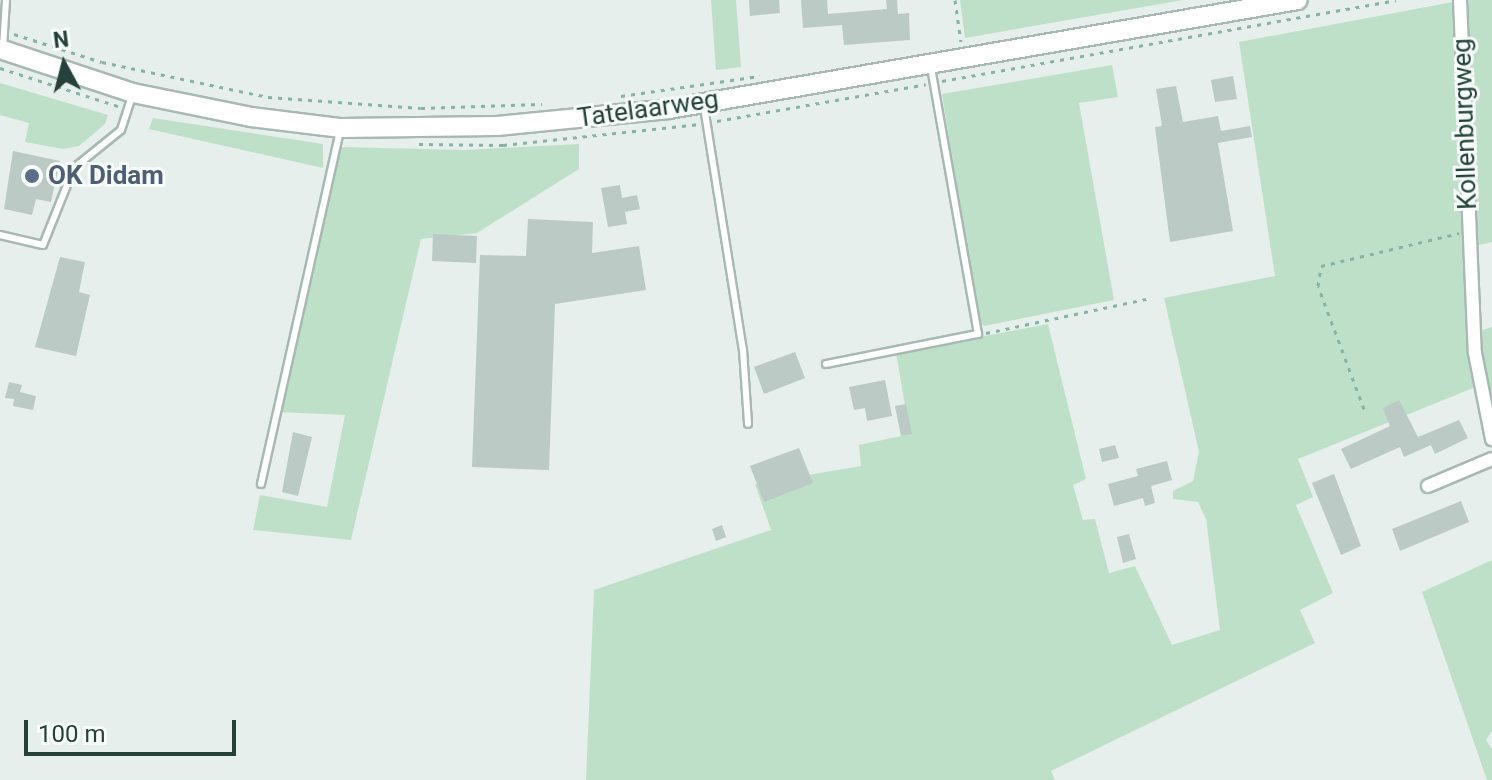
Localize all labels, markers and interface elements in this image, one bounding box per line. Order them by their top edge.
north arrow [24,24,104,104]
text: N [52,26,70,53]
street label: Kollenburgweg [1446,38,1484,210]
street label: Tatelaarweg [575,84,721,134]
place label: OK Didam [48,160,164,192]
marker: OK Didam [23,167,41,185]
scale bar [28,704,240,754]
text: 100 m [38,720,105,748]

